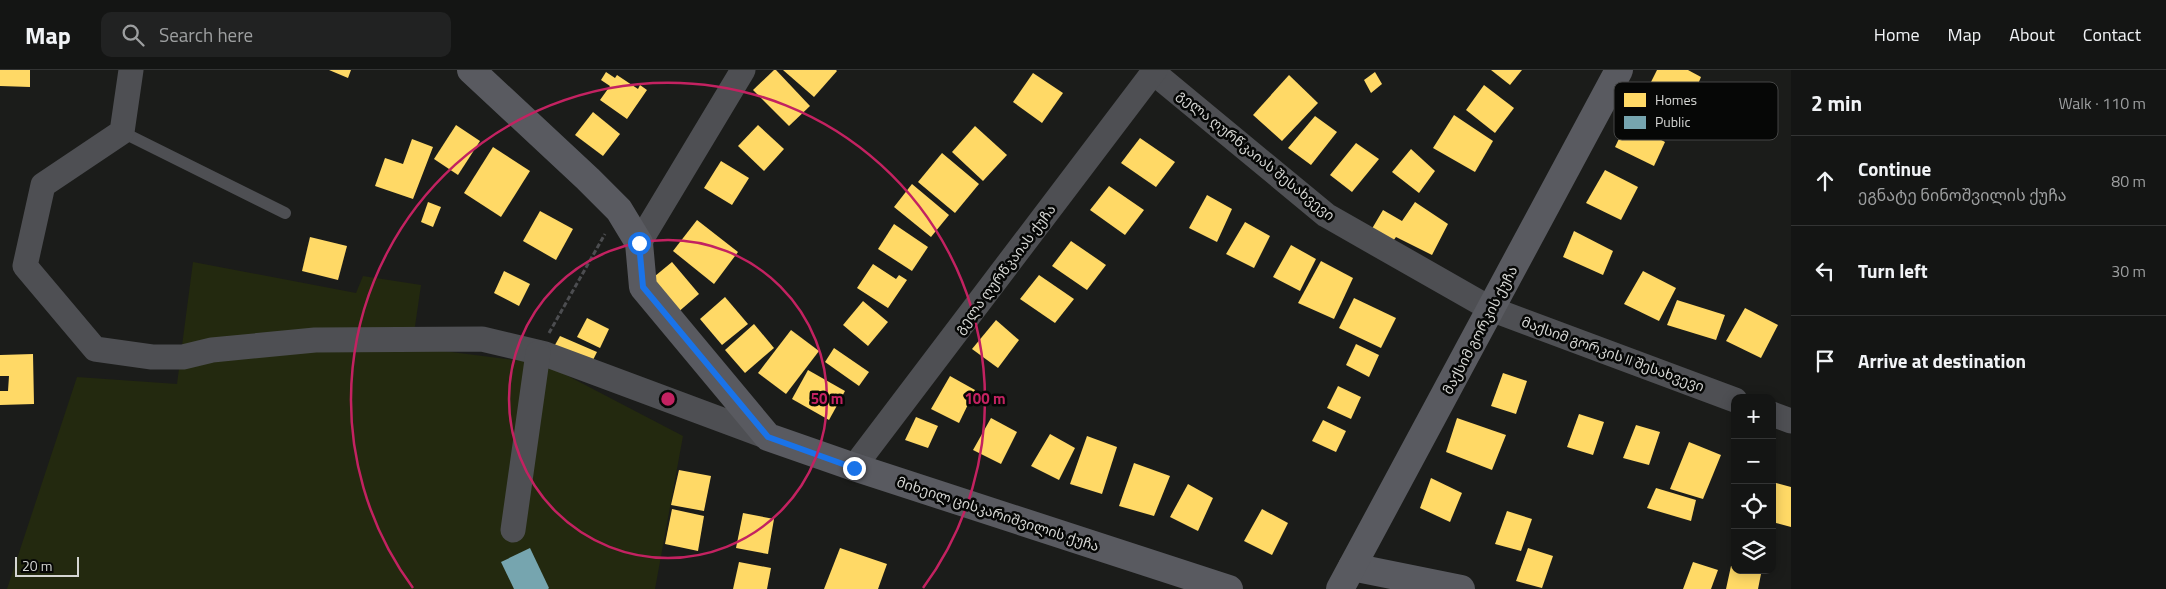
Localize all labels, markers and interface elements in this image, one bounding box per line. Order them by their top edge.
search box [101,12,451,57]
text: Map [25,17,71,53]
text: Search here [159,20,253,49]
icon: search [119,21,147,49]
text: Home [1874,21,1920,48]
text: Map [1948,21,1981,48]
text: About [2009,21,2055,48]
text: Contact [2083,21,2141,48]
legend [1614,82,1778,140]
street label: გელა ღურწკაიას შესახვევი [1173,84,1340,225]
text: 2 min [1811,87,1862,119]
text: Homes [1655,89,1697,110]
text: Walk · 110 m [2058,91,2146,115]
text: Public [1655,111,1691,132]
text: Continue [1858,154,1931,183]
icon: ahead [1811,167,1839,195]
text: 80 m [2111,169,2146,193]
text: ეგნატე ნინოშვილის ქუჩა [1858,183,2067,207]
street label: გელა ღურწკაიას ქუჩა [949,199,1060,338]
route start [628,232,651,255]
text: Turn left [1858,256,1928,285]
icon: left [1811,257,1839,285]
text: 30 m [2111,259,2146,283]
street label: მაქსიმ გორკის ქუჩა [1437,262,1522,398]
street label: მაქსიმ გორკის II შესახვევი [1519,311,1708,396]
text: Arrive at destination [1858,346,2026,375]
icon: arrive [1811,347,1839,375]
text: 50 m [811,387,843,410]
text: 100 m [964,387,1006,410]
centre of rings [659,390,677,408]
map controls [1731,394,1776,574]
button: + [1731,394,1776,439]
button: − [1731,439,1776,484]
route end [843,457,866,480]
street label: მიხეილ ცისკარიშვილის ქუჩა [894,471,1102,556]
button: locate [1731,484,1776,529]
button: layers [1731,529,1776,574]
scale bar [15,554,79,577]
text: 20 m [22,555,52,576]

